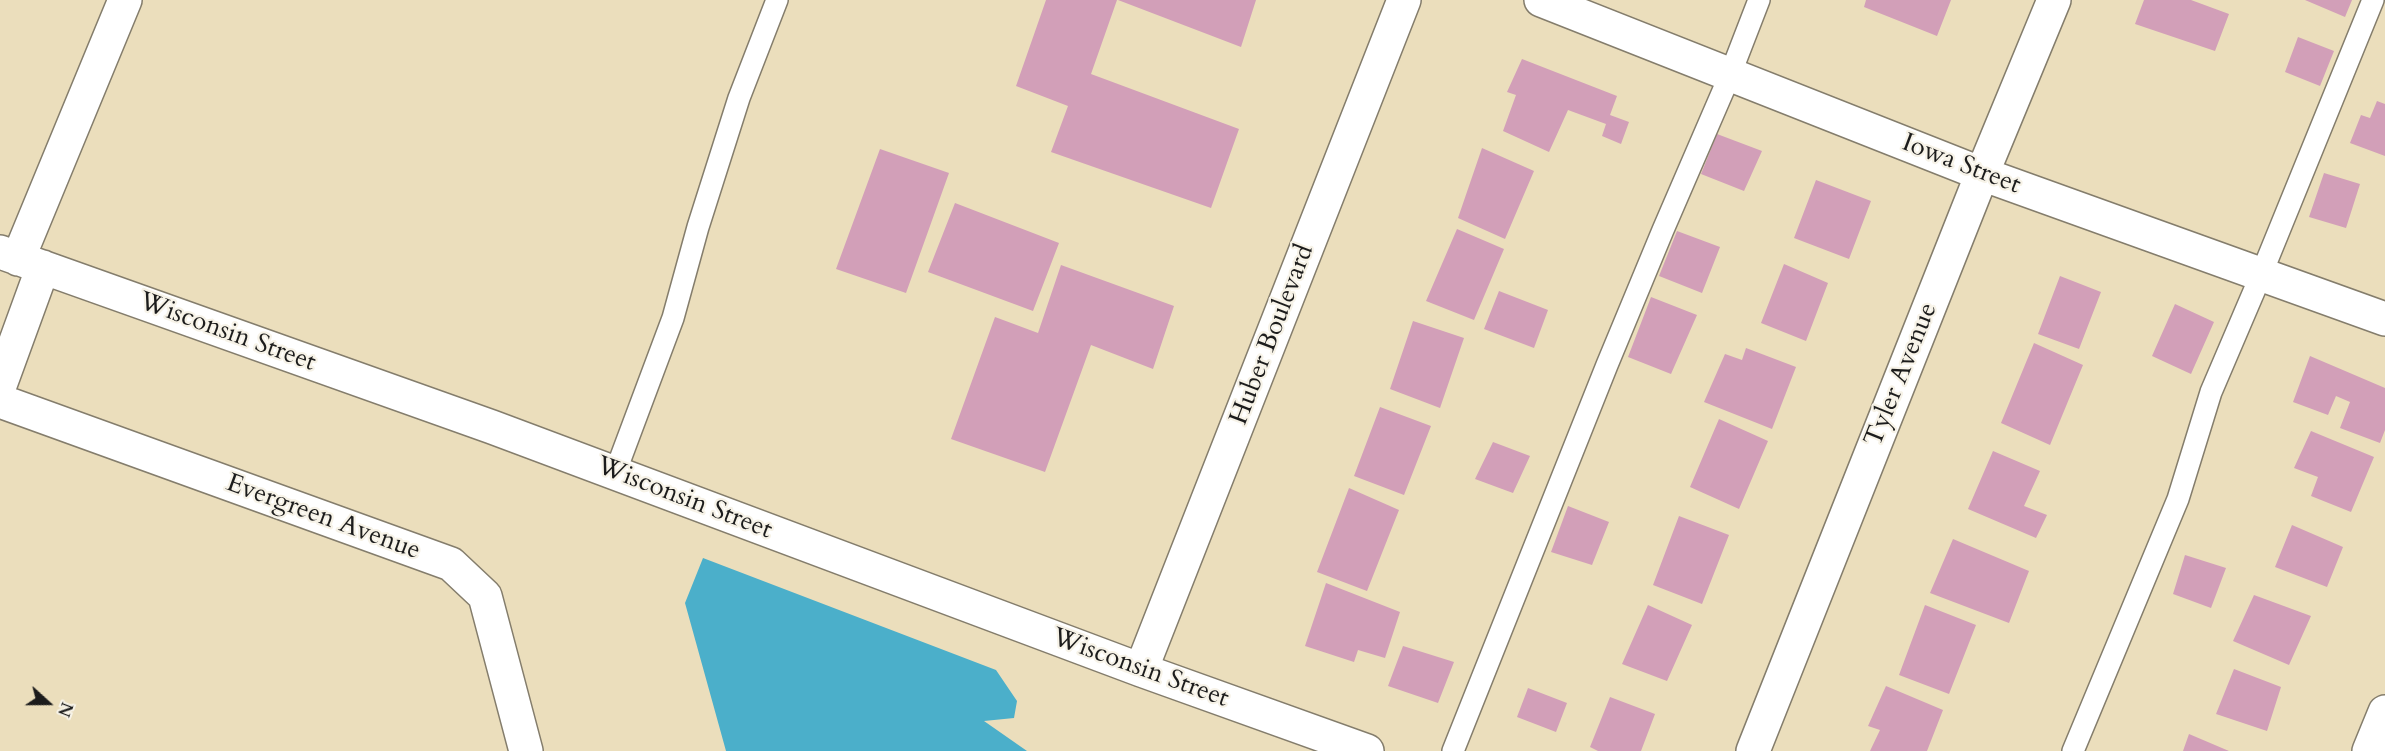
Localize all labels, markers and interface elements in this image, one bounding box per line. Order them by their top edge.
street label: Iowa Street [1897,128,2025,202]
street label: Huber Boulevard [1224,241,1322,429]
street label: Wisconsin Street [134,287,320,379]
street label: Tyler Avenue [1859,299,1945,451]
street label: Wisconsin Street [592,451,776,547]
street label: Evergreen Avenue [222,468,424,568]
street label: Wisconsin Street [1047,623,1233,715]
north arrow [18,673,78,733]
text: N [52,699,78,720]

